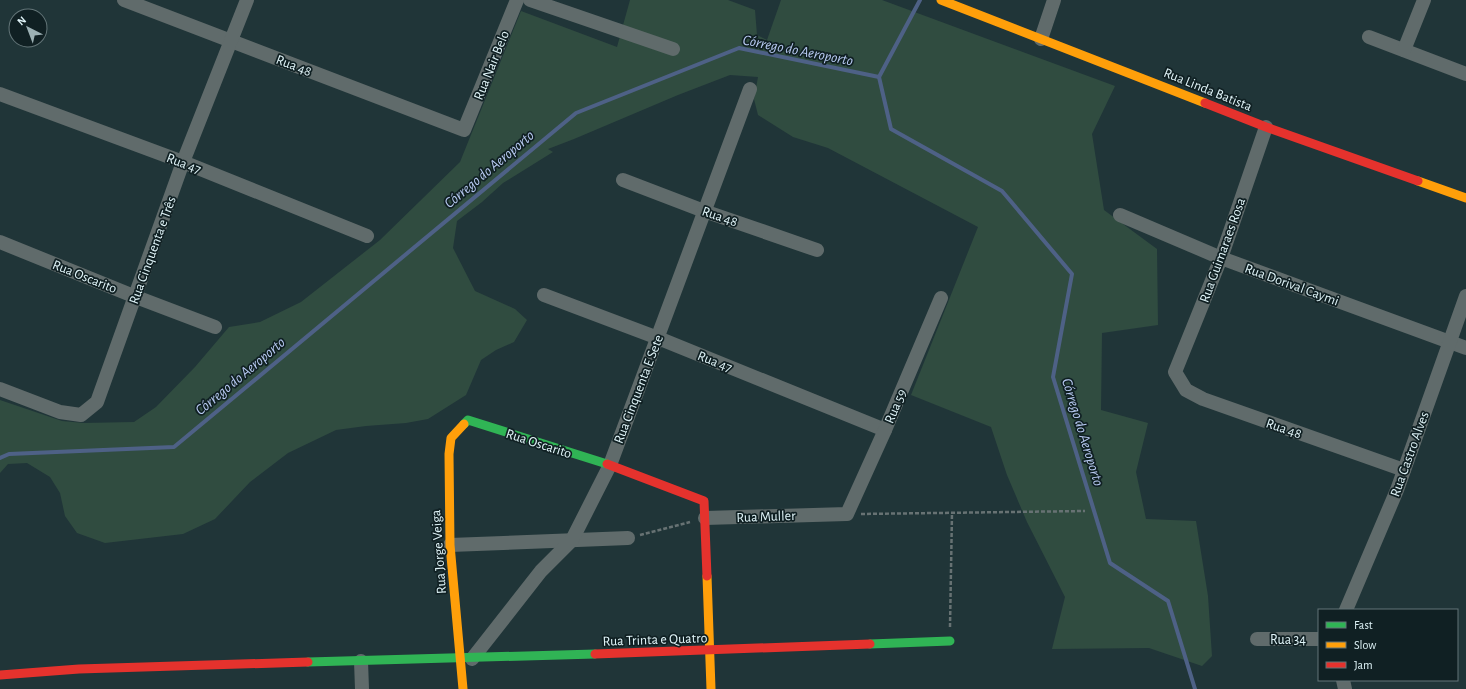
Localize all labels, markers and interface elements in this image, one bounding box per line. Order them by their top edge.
north arrow [8,8,48,48]
text: N [15,14,28,28]
street label: Rua Nair Belo [472,29,512,102]
water label: Córrego do Aeroporto [742,32,854,69]
street label: Rua 48 [274,53,313,79]
street label: Rua Linda Batista [1162,66,1254,114]
water label: Córrego do Aeroporto [442,128,537,211]
street label: Rua 47 [164,151,203,177]
street label: Rua Cinquenta e Três [127,195,179,306]
street label: Rua Guimaraes Rosa [1198,196,1249,304]
street label: Rua 48 [700,204,739,230]
street label: Rua Oscarito [50,258,119,296]
street label: Rua Dorival Caymi [1243,261,1341,308]
street label: Rua Cinquenta E Sete [612,333,666,446]
water label: Córrego do Aeroporto [193,335,288,418]
street label: Rua 47 [695,349,734,375]
water label: Córrego do Aeroporto [1059,376,1106,488]
street label: Rua 59 [882,387,909,426]
street label: Rua Castro Alves [1388,410,1432,499]
street label: Rua 48 [1264,416,1303,442]
street label: Rua Oscarito [504,427,573,461]
street label: Rua Jorge Veiga [429,509,449,595]
street label: Rua Muller [736,509,796,525]
legend [1318,609,1458,681]
text: Fast [1354,619,1373,631]
street label: Rua Trinta e Quatro [602,631,708,649]
street label: Rua 34 [1270,633,1306,647]
text: Slow [1354,639,1376,651]
text: Jam [1354,659,1373,671]

